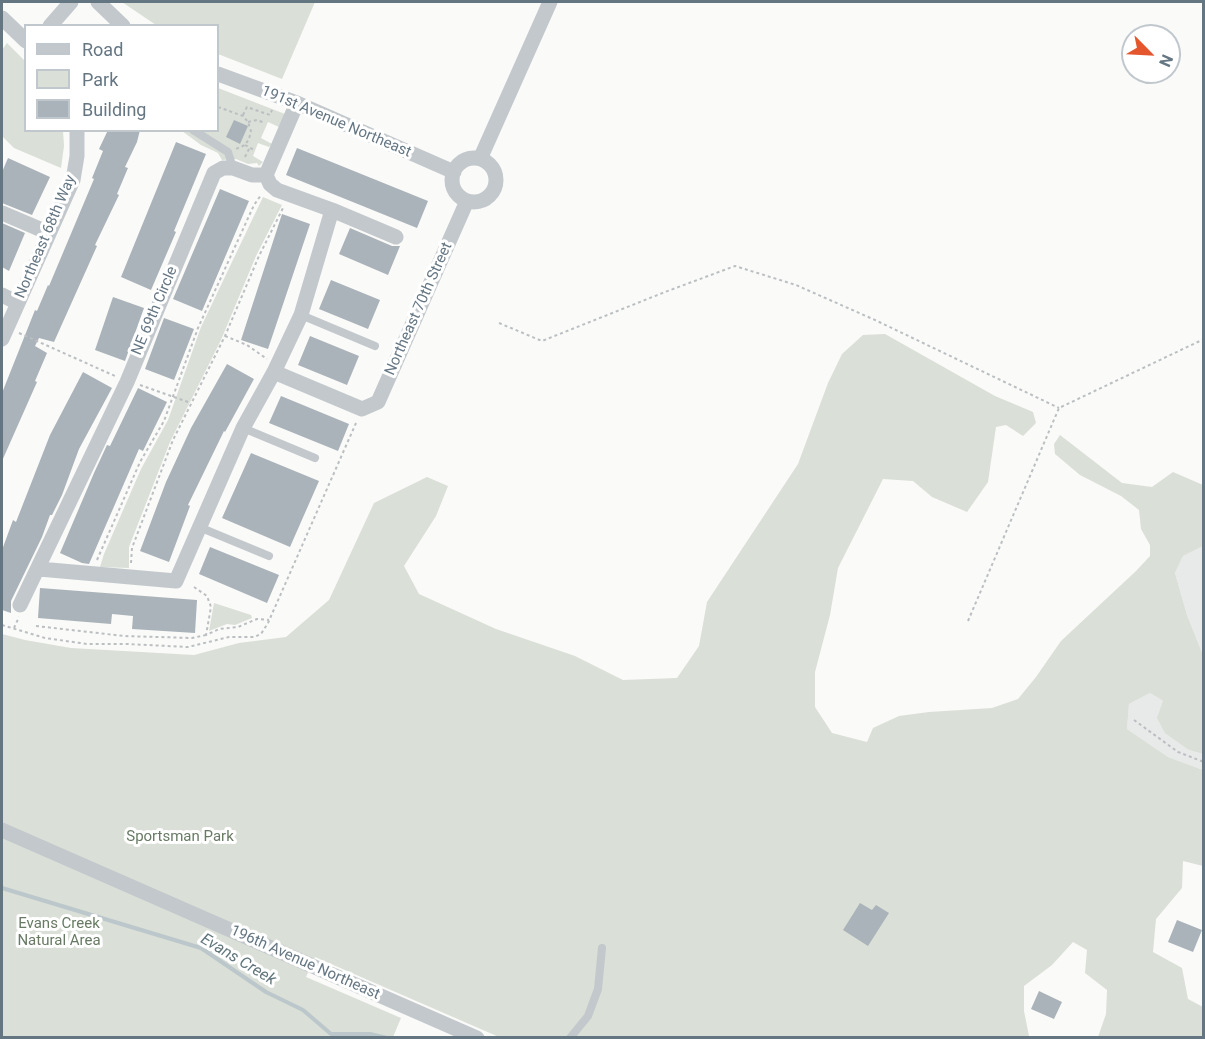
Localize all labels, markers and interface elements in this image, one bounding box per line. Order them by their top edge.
legend [24,24,219,132]
north arrow [1121,24,1181,84]
text: Road [82,39,123,60]
text: N [1155,52,1177,70]
text: Park [82,69,118,90]
street label: 191st Avenue Northeast [258,82,414,162]
text: Building [82,99,146,120]
street label: Northeast 68th Way [12,173,80,301]
street label: Northeast 70th Street [382,240,456,378]
street label: NE 69th Circle [128,264,182,358]
park label: Sportsman Park [126,828,234,846]
park label: Evans Creek Natural Area [17,915,101,950]
street label: 196th Avenue Northeast [228,922,382,1004]
water label: Evans Creek [197,930,279,990]

